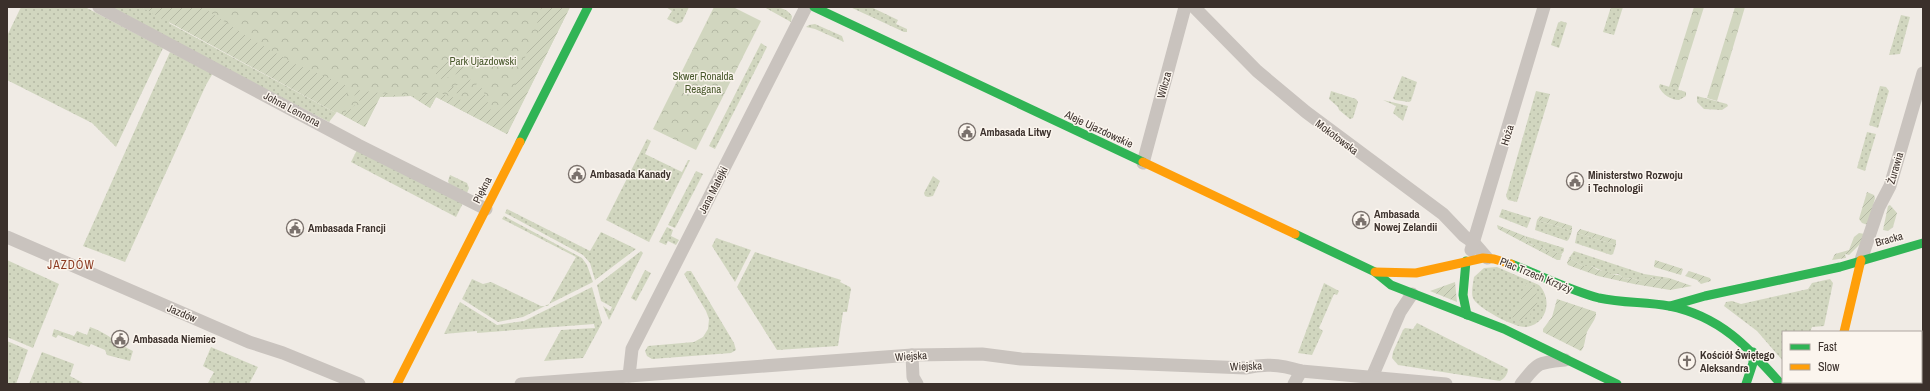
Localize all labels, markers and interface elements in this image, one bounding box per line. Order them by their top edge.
park label: Park Ujazdowski [449,54,517,68]
park label: Skwer Ronalda Reagana [672,69,734,96]
street label: Wilcza [1154,70,1174,100]
street label: Johna Lennona [261,88,323,130]
street label: Aleje Ujazdowskie [1062,107,1135,151]
street label: Mokotowska [1313,116,1361,158]
public building icon: Ambasada Litwy [957,122,977,142]
street label: Hoża [1497,123,1517,147]
place label: Ambasada Litwy [980,125,1051,139]
street label: Żurawia [1884,150,1906,186]
public building icon: Ambasada Kanady [567,164,587,184]
street label: Jana Matejki [695,164,731,216]
place label: Ambasada Kanady [590,167,671,181]
place label: Ministerstwo Rozwoju i Technologii [1588,168,1683,195]
public building icon: Ministerstwo Rozwoju i Technologii [1565,171,1585,191]
street label: Piękna [469,174,495,206]
place label: Ambasada Nowej Zelandii [1374,207,1437,234]
public building icon: Ambasada Nowej Zelandii [1351,210,1371,230]
public building icon: Ambasada Francji [285,218,305,238]
place label: Ambasada Francji [308,221,386,235]
street label: Bracka [1874,229,1904,249]
street label: Plac Trzech Krzyży [1498,254,1575,296]
district label: JAZDÓW [47,257,95,273]
street label: Jazdów [165,301,199,326]
public building icon: Ambasada Niemiec [110,329,130,349]
legend [1782,331,1922,383]
place label: Ambasada Niemiec [133,332,216,346]
text: Fast [1818,339,1837,355]
street label: Wiejska [895,348,927,364]
place label: Kościół Świętego Aleksandra [1700,348,1775,375]
church icon: Kościół Świętego Aleksandra [1677,351,1697,371]
street label: Wiejska [1230,358,1262,374]
text: Slow [1818,359,1840,375]

